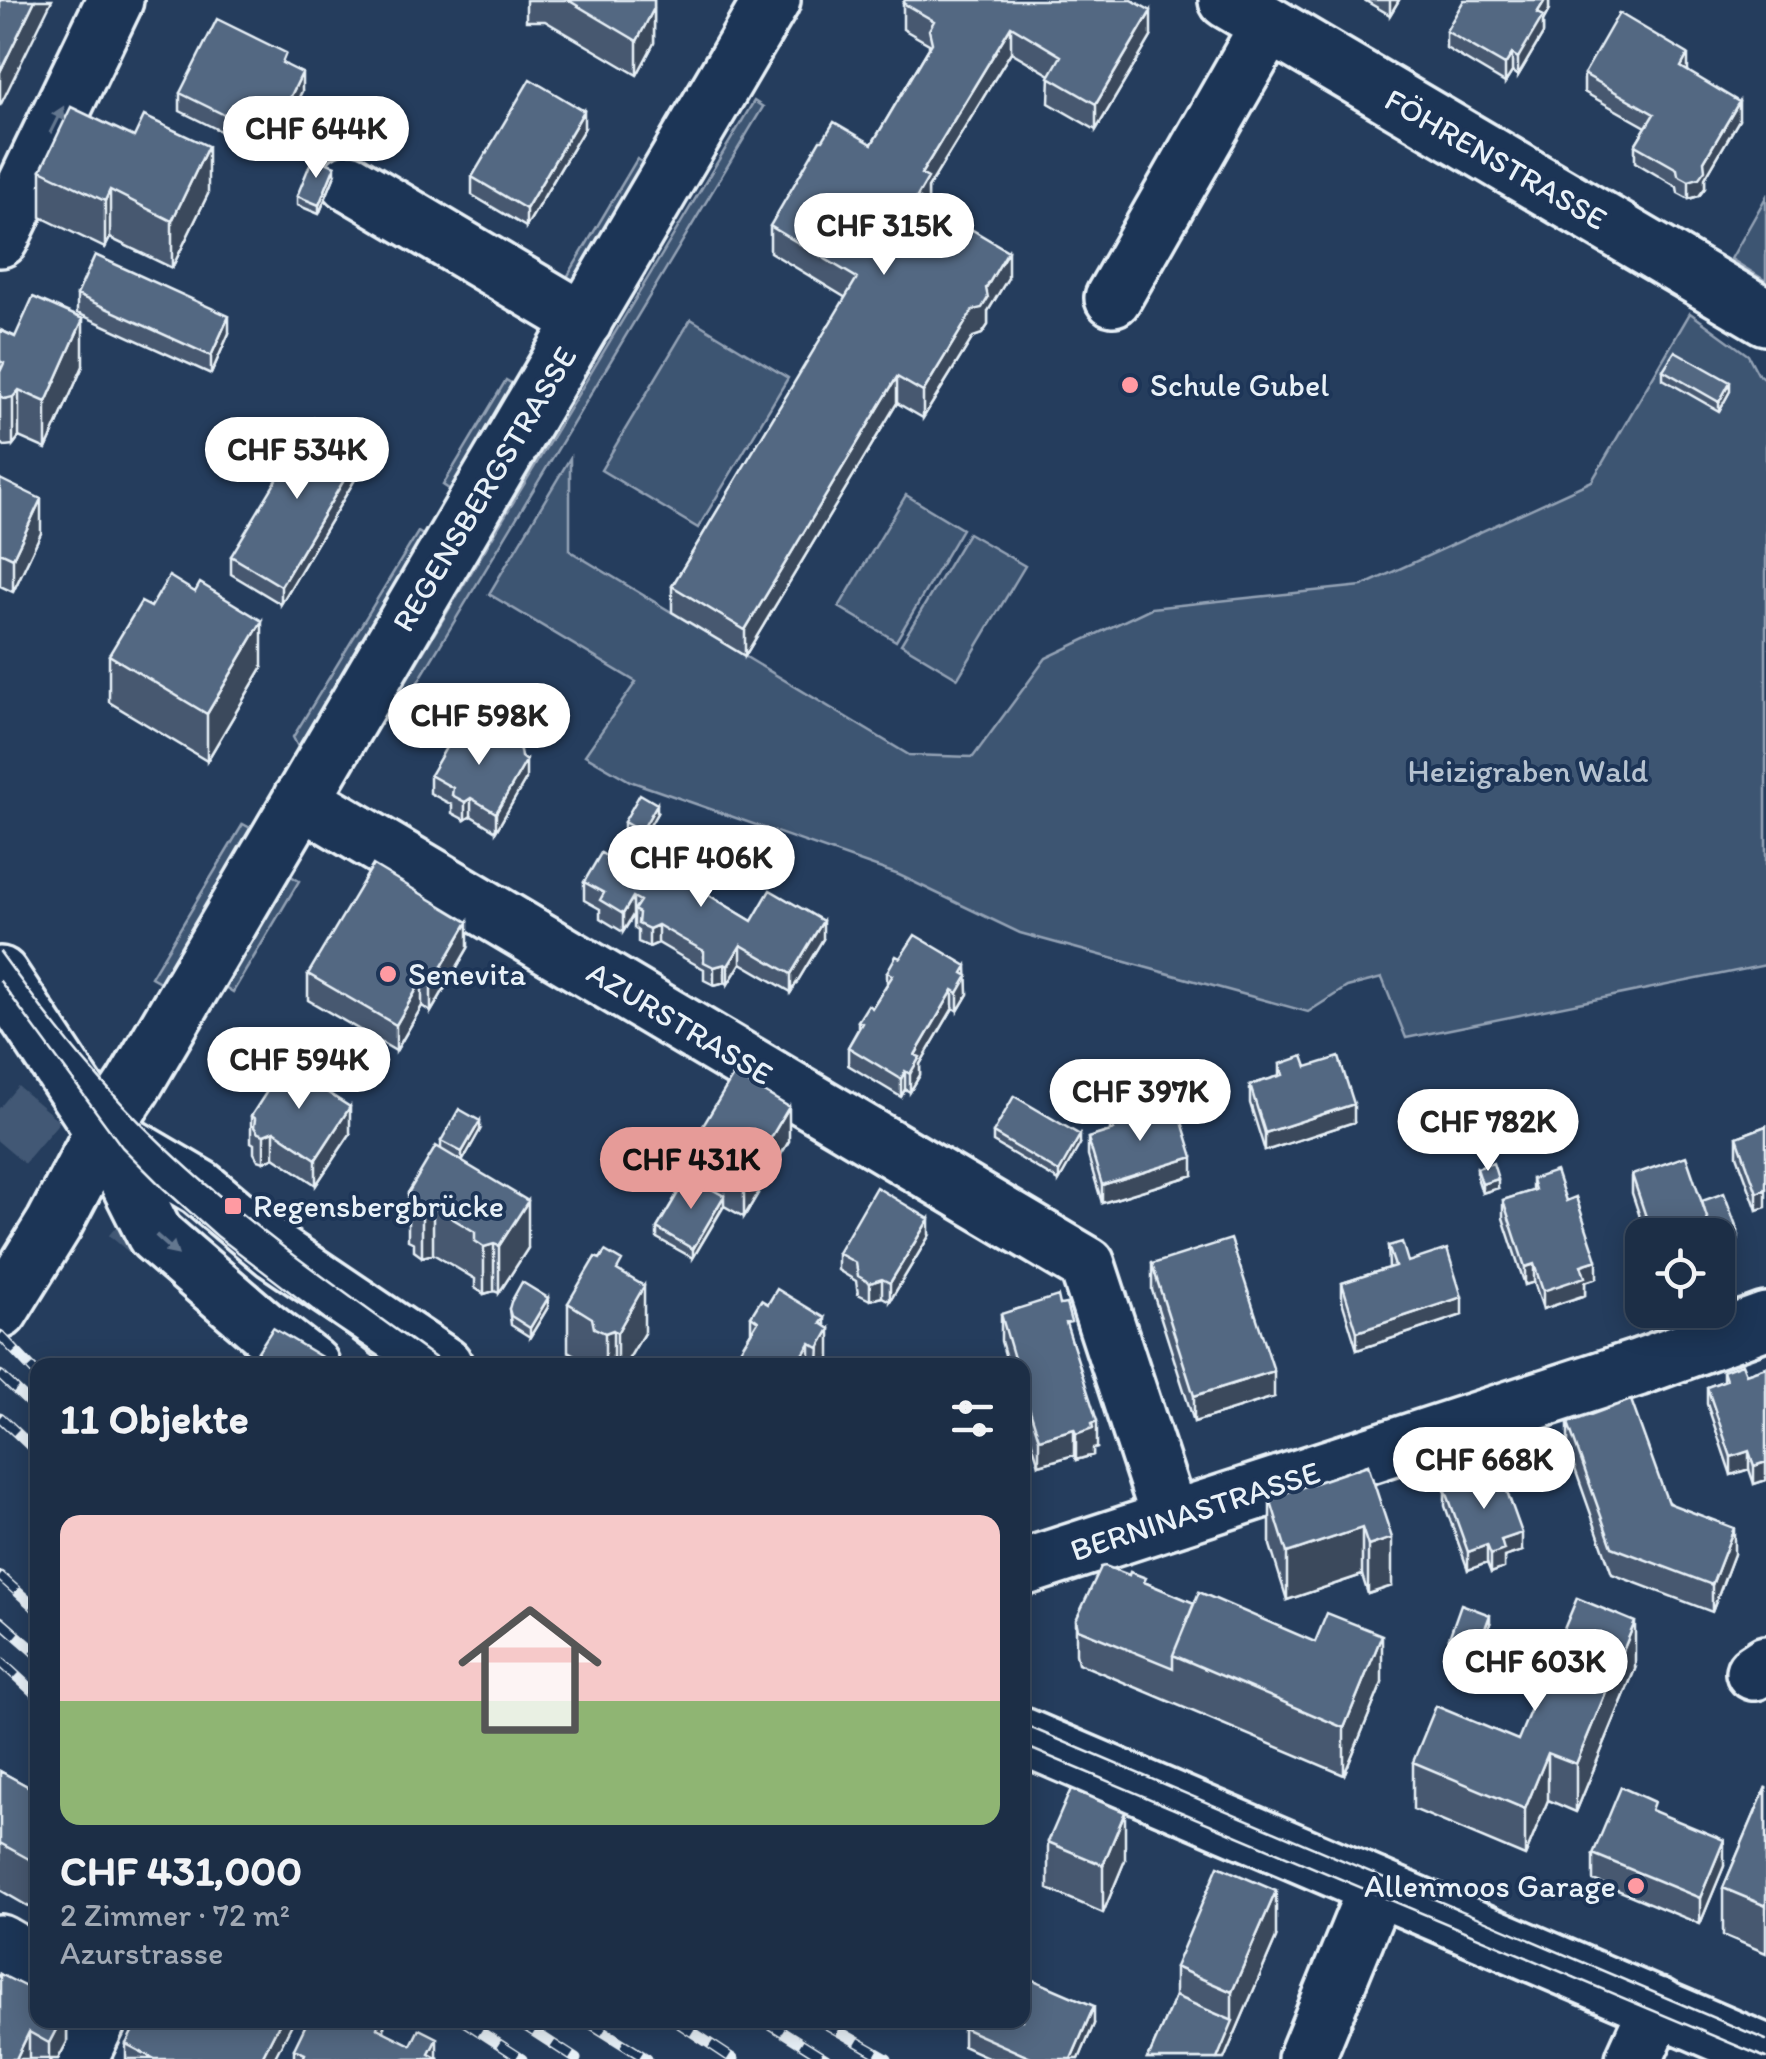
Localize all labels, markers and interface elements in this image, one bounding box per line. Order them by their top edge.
street label: FÖHRENSTRASSE [1378,80,1614,238]
pin: CHF 644K [213,96,419,181]
one-way arrow [49,105,66,134]
text: CHF 644K [245,109,387,147]
pin: CHF 315K [781,193,987,278]
text: CHF 315K [816,206,952,244]
street label: REGENSBERGSTRASSE [384,340,584,638]
place label: Schule Gubel [1150,366,1329,404]
marker: Schule Gubel [1119,374,1141,396]
pin: CHF 534K [194,417,400,502]
text: CHF 534K [227,430,367,468]
pin: CHF 598K [376,683,582,768]
text: CHF 598K [410,696,548,734]
park label: Heizigraben Wald [1408,752,1649,790]
pin: CHF 406K [598,825,804,910]
text: CHF 406K [630,838,772,876]
street label: AZURSTRASSE [580,953,780,1093]
place label: Senevita [408,955,527,993]
marker: Senevita [377,963,399,985]
pin: CHF 594K [196,1027,402,1112]
text: CHF 594K [229,1040,369,1078]
pin: CHF 397K [1037,1059,1243,1144]
text: CHF 397K [1072,1072,1208,1110]
pin: CHF 782K [1385,1089,1591,1174]
text: CHF 782K [1420,1102,1556,1140]
pin: CHF 431K [588,1127,794,1212]
text: CHF 431K [622,1140,760,1178]
place label: Regensbergbrücke [253,1187,504,1225]
marker: Regensbergbrücke [222,1195,244,1217]
map controls [1625,1218,1735,1328]
button: locate [1625,1218,1735,1328]
one-way arrow [155,1233,179,1256]
icon: filters [945,1391,1000,1446]
text: 11 Objekte [60,1393,249,1444]
pin: CHF 668K [1381,1427,1587,1512]
text: CHF 668K [1415,1440,1553,1478]
street label: BERNINASTRASSE [1066,1453,1324,1569]
icon: home [440,1580,620,1760]
pin: CHF 603K [1432,1629,1638,1714]
text: CHF 603K [1465,1642,1605,1680]
text: CHF 431,000 [60,1845,302,1896]
place label: Allenmoos Garage [1364,1867,1616,1905]
marker: Allenmoos Garage [1625,1875,1647,1897]
text: 2 Zimmer · 72 m² [60,1896,290,1934]
text: Azurstrasse [60,1934,223,1972]

